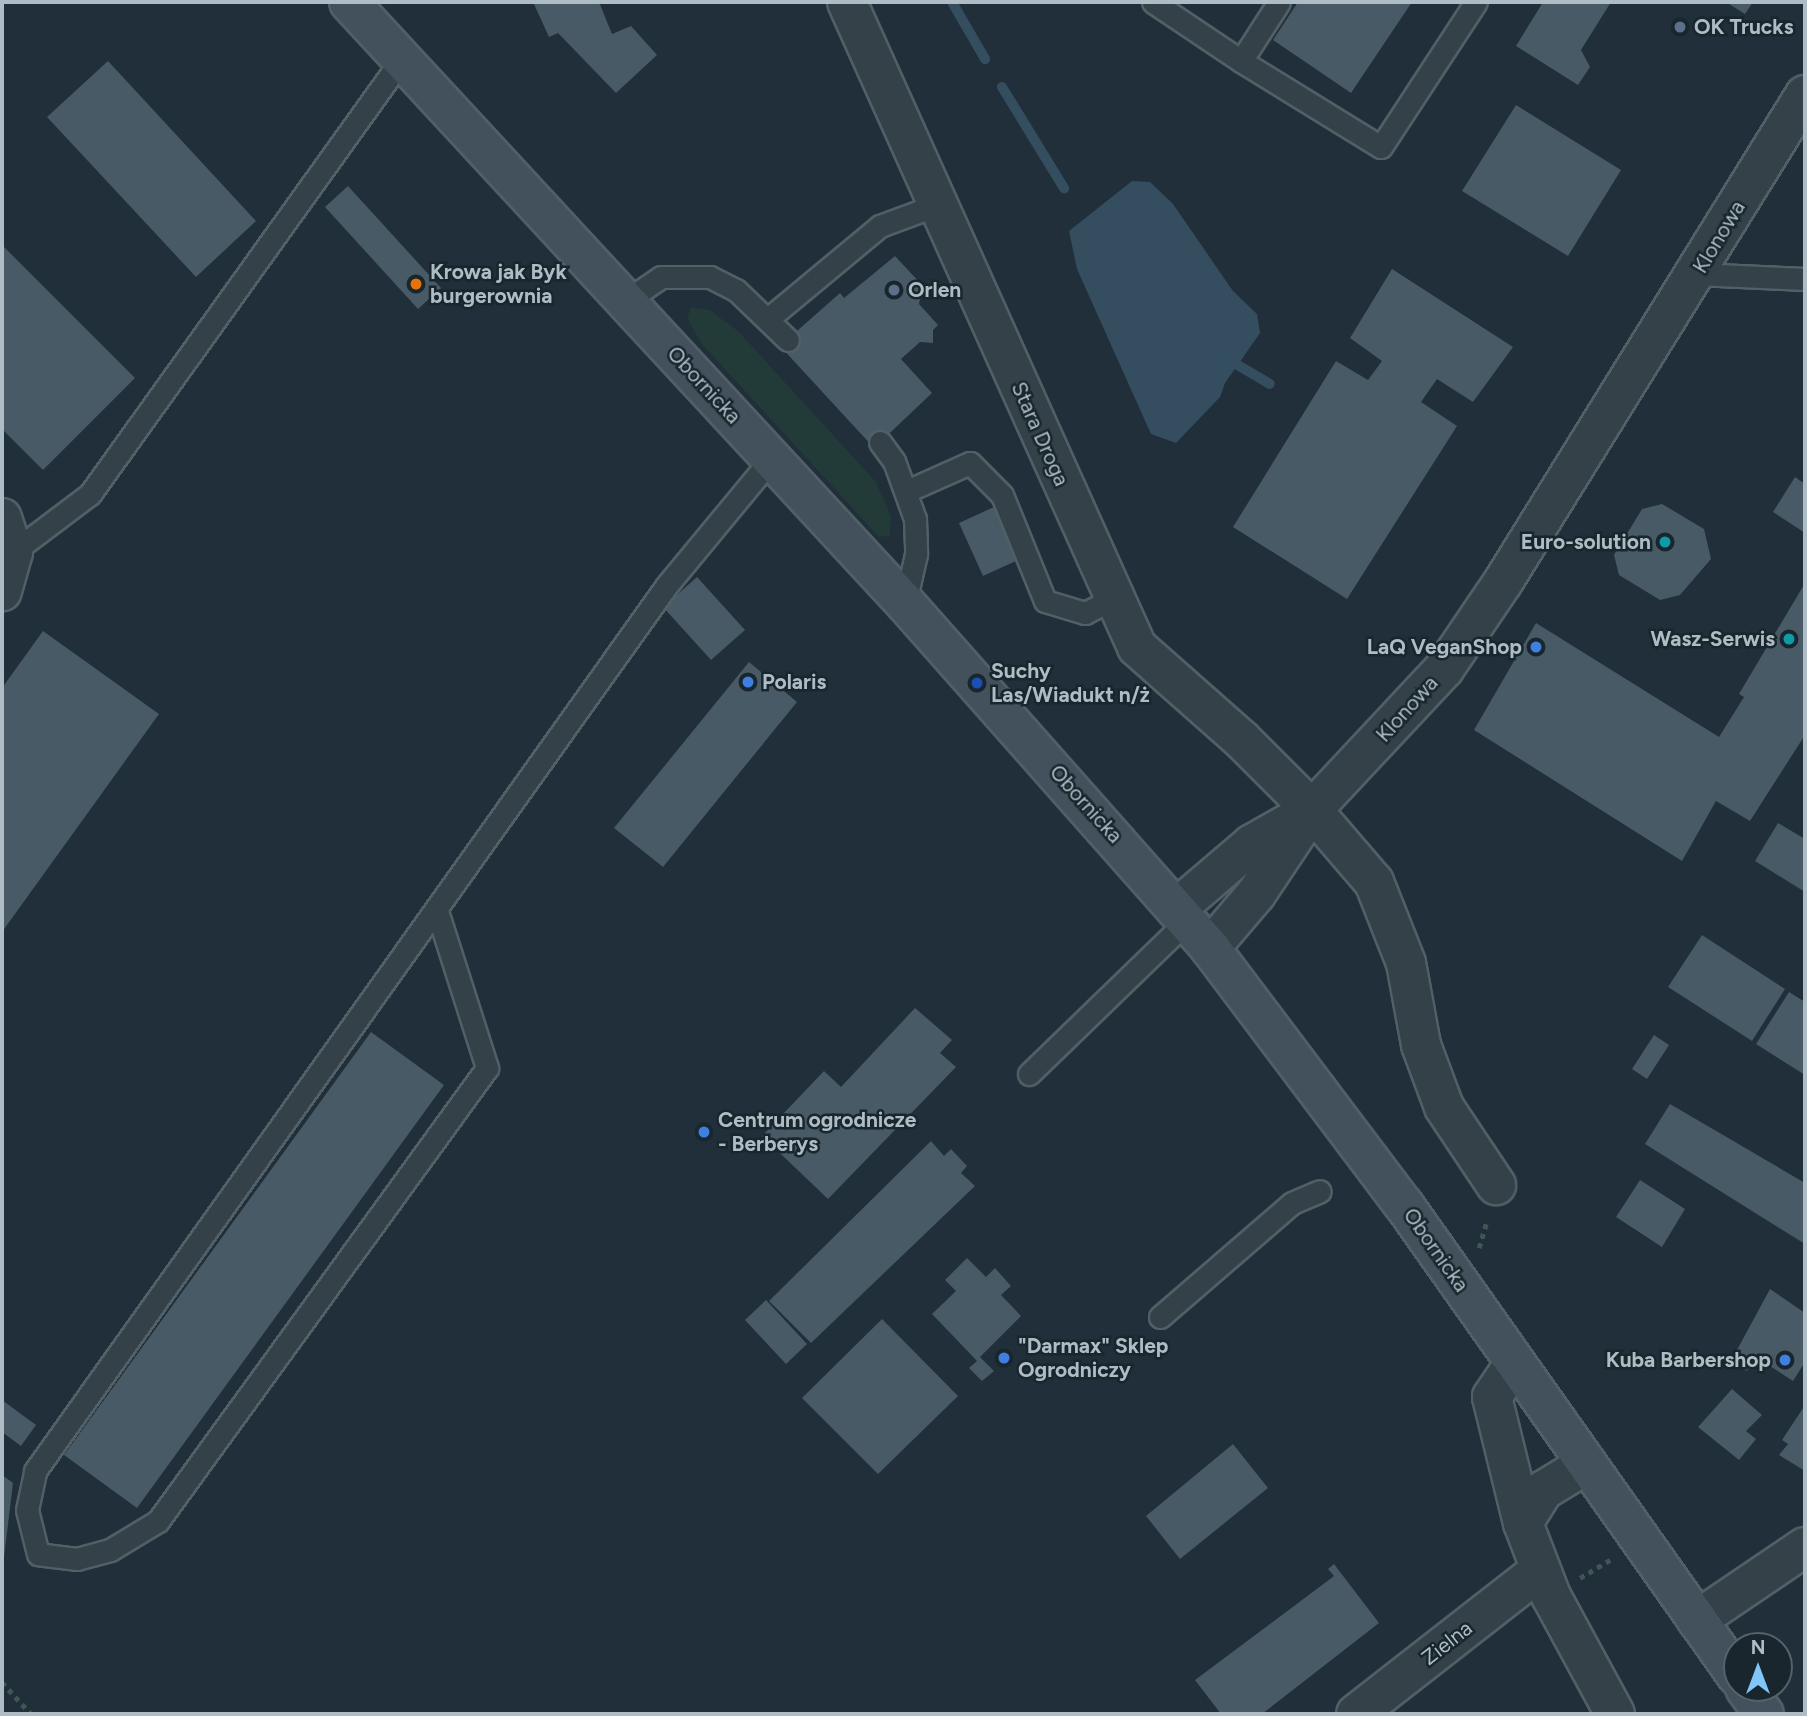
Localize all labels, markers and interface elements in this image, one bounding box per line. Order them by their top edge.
place label: OK Trucks [1694,14,1793,40]
marker: OK Trucks [1672,19,1688,35]
street label: Klonowa [1688,196,1750,278]
place label: Krowa jak Byk burgerownia [430,259,567,309]
marker: Krowa jak Byk burgerownia [408,276,424,292]
place label: Orlen [908,277,961,303]
marker: Orlen [886,282,902,298]
street label: Obornicka [662,341,746,429]
street label: Stara Droga [1006,378,1074,490]
place label: Euro-solution [1521,529,1651,555]
marker: Euro-solution [1657,534,1673,550]
place label: Wasz-Serwis [1650,626,1775,652]
marker: Wasz-Serwis [1781,631,1797,647]
place label: LaQ VeganShop [1367,634,1522,660]
marker: LaQ VeganShop [1528,639,1544,655]
place label: Suchy Las/Wiadukt n/ż [991,658,1150,708]
place label: Polaris [762,669,826,695]
street label: Klonowa [1371,671,1443,747]
marker: Polaris [740,674,756,690]
marker: Suchy Las/Wiadukt n/ż [969,675,985,691]
street label: Obornicka [1044,760,1128,848]
place label: Centrum ogrodnicze - Berberys [718,1107,916,1157]
marker: Centrum ogrodnicze - Berberys [696,1124,712,1140]
street label: Obornicka [1398,1203,1474,1297]
place label: "Darmax" Sklep Ogrodniczy [1018,1333,1168,1383]
place label: Kuba Barbershop [1606,1347,1771,1373]
marker: "Darmax" Sklep Ogrodniczy [996,1350,1012,1366]
marker: Kuba Barbershop [1777,1352,1793,1368]
street label: Zielna [1417,1616,1477,1670]
north arrow [1723,1632,1793,1702]
text: N [1751,1636,1765,1659]

